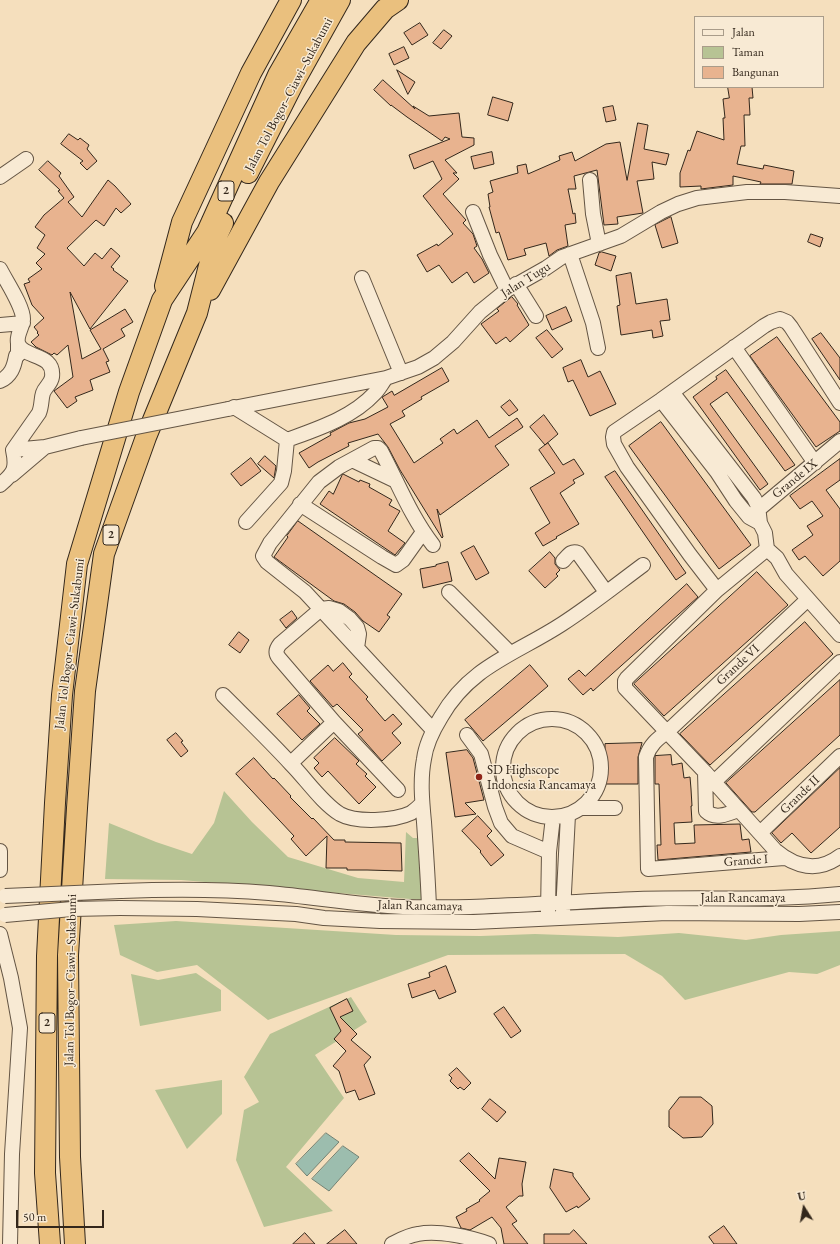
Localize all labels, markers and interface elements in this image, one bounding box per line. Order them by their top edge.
street label: Jalan Tol Bogor–Ciawi–Sukabumi [242,15,336,175]
legend [694,16,824,88]
text: Jalan [732,24,755,40]
text: Taman [732,44,764,60]
text: Bangunan [732,64,779,80]
road number: 2 [218,181,234,201]
street label: Jalan Tugu [498,259,554,301]
street label: Grande IX [769,456,821,502]
road number: 2 [103,525,119,545]
street label: Jalan Tol Bogor–Ciawi–Sukabumi [52,558,88,730]
street label: Grande VI [713,641,763,689]
place label: SD Highscope Indonesia Rancamaya [487,762,596,793]
marker: SD Highscope Indonesia Rancamaya [474,772,484,782]
street label: Grande II [777,772,823,818]
street label: Grande I [723,852,769,870]
street label: Jalan Rancamaya [701,890,785,906]
street label: Jalan Tol Bogor–Ciawi–Sukabumi [62,894,80,1066]
street label: Jalan Rancamaya [377,897,463,915]
road number: 2 [39,1013,55,1033]
north arrow [784,1188,824,1228]
text: U [796,1189,807,1204]
scale bar [18,1202,106,1228]
text: 50 m [23,1209,46,1225]

